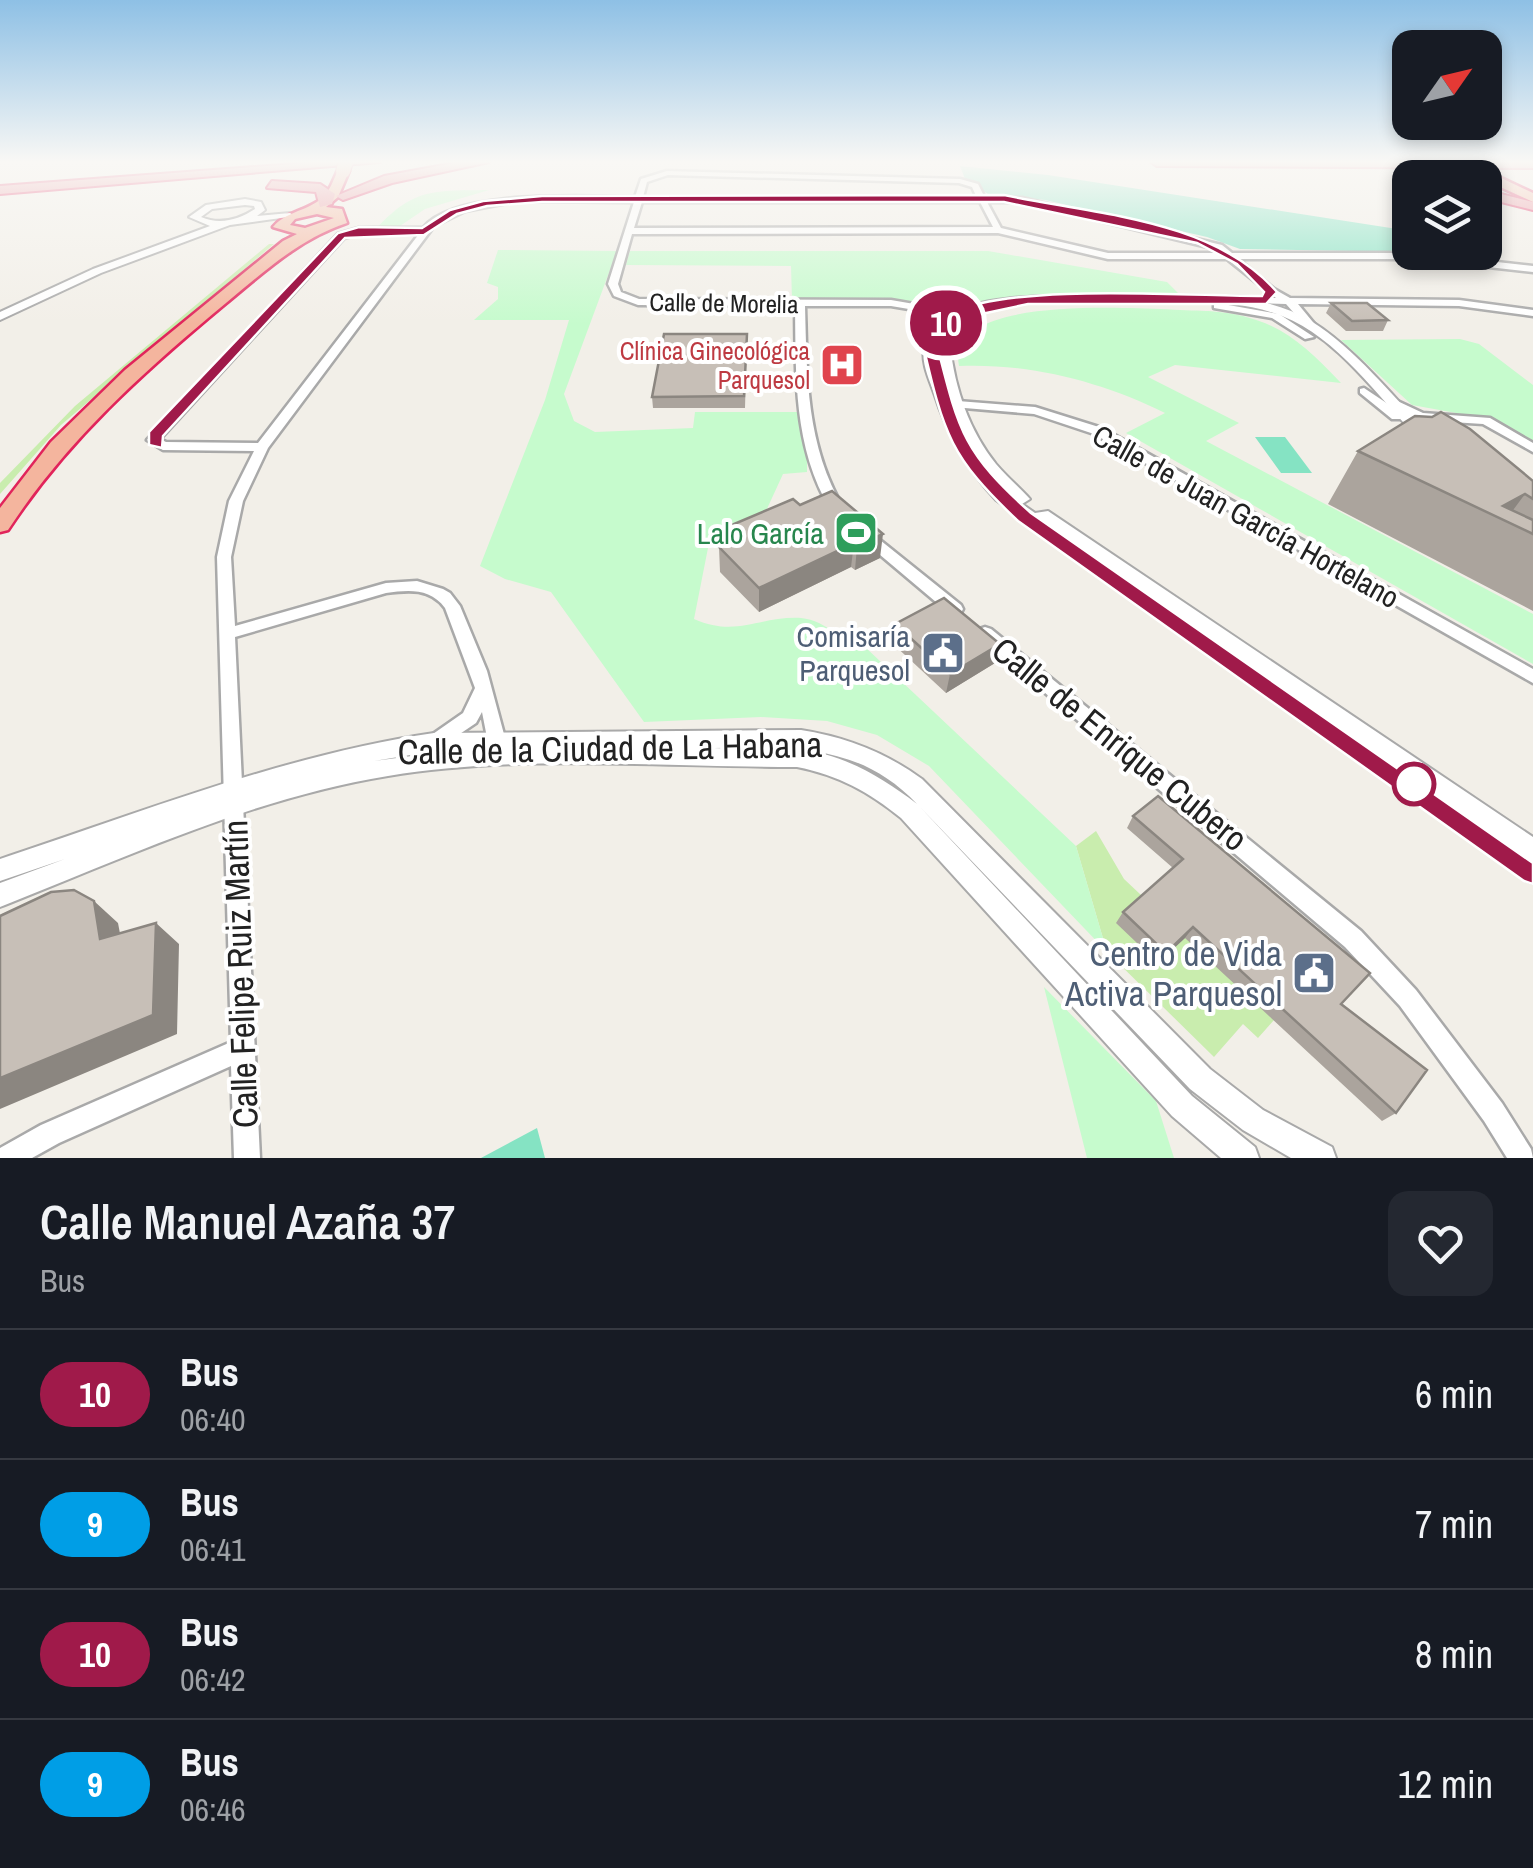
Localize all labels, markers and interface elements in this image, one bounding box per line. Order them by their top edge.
north arrow [1392,30,1502,140]
map controls [1392,30,1502,270]
button: layers [1392,160,1502,270]
street label: Calle de Morelia [649,285,800,321]
line badge: 10 [901,290,991,356]
text: 10 [930,300,962,347]
place label: Clínica Ginecológica Parquesol [620,334,811,397]
hospital icon: Clínica Ginecológica Parquesol [819,342,865,388]
street label: Calle de Juan García Hortelano [1086,415,1406,617]
sports icon: Lalo García [833,510,879,556]
place label: Lalo García [697,513,824,553]
place label: Comisaría Parquesol [797,616,910,690]
street label: Calle de Enrique Cubero [982,626,1258,862]
public building icon: Comisaría Parquesol [920,630,966,676]
street label: Calle de la Ciudad de La Habana [397,721,823,775]
unlabelled marker [1393,763,1435,805]
street label: Calle Felipe Ruiz Martín [211,819,269,1129]
place label: Centro de Vida Activa Parquesol [1064,930,1282,1017]
public building icon: Centro de Vida Activa Parquesol [1291,950,1337,996]
text: Calle Manuel Azaña 37 [40,1189,455,1254]
button: heart [1388,1191,1493,1296]
text: Bus [40,1259,85,1302]
text: Bus [180,1347,239,1398]
text: 6 min [1415,1369,1493,1420]
text: 10 [79,1371,111,1418]
text: 06:40 [180,1398,246,1441]
text: Bus [180,1477,239,1528]
text: 7 min [1415,1499,1493,1550]
text: 9 [87,1501,103,1548]
text: 06:41 [180,1528,246,1571]
text: Bus [180,1607,239,1658]
text: 8 min [1415,1629,1493,1680]
text: 10 [79,1631,111,1678]
text: 06:42 [180,1658,246,1701]
text: Bus [180,1737,239,1788]
text: 12 min [1398,1759,1493,1810]
text: 9 [87,1761,103,1808]
text: 06:46 [180,1788,246,1831]

